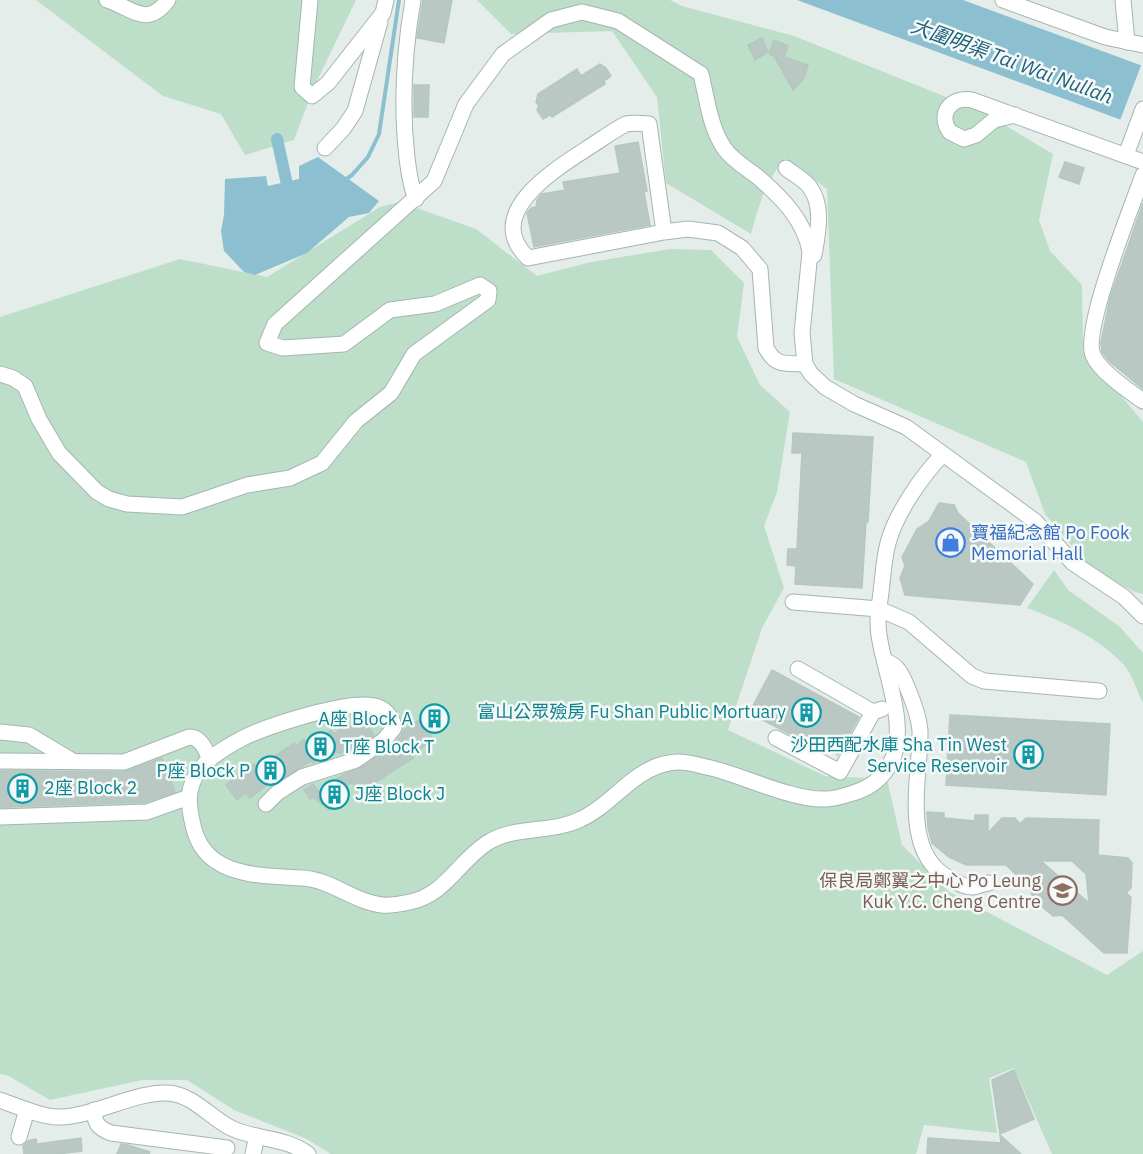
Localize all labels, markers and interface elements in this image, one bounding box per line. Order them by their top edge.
water label: 大圍明渠 Tai Wai Nullah [907,11,1117,110]
place label: 寶福紀念館 Po Fook Memorial Hall [971,521,1130,565]
shop icon: 寶福紀念館 Po Fook Memorial Hall [934,527,966,559]
building icon: 富山公眾殮房 Fu Shan Public Mortuary [791,696,823,728]
place label: 富山公眾殮房 Fu Shan Public Mortuary [477,700,786,723]
building icon: A座 Block A [418,703,450,735]
place label: A座 Block A [318,707,413,730]
building icon: T座 Block T [305,731,337,763]
place label: 沙田西配水庫 Sha Tin West Service Reservoir [790,733,1007,777]
place label: T座 Block T [342,735,434,758]
building icon: 沙田西配水庫 Sha Tin West Service Reservoir [1012,739,1044,771]
building icon: P座 Block P [255,755,287,787]
place label: P座 Block P [156,759,250,782]
building icon: 2座 Block 2 [7,772,39,804]
place label: 2座 Block 2 [44,776,137,799]
building icon: J座 Block J [318,778,350,810]
place label: J座 Block J [355,782,445,805]
place label: 保良局鄭翼之中心 Po Leung Kuk Y.C. Cheng Centre [819,869,1041,913]
school or university icon: 保良局鄭翼之中心 Po Leung Kuk Y.C. Cheng Centre [1046,875,1078,907]

